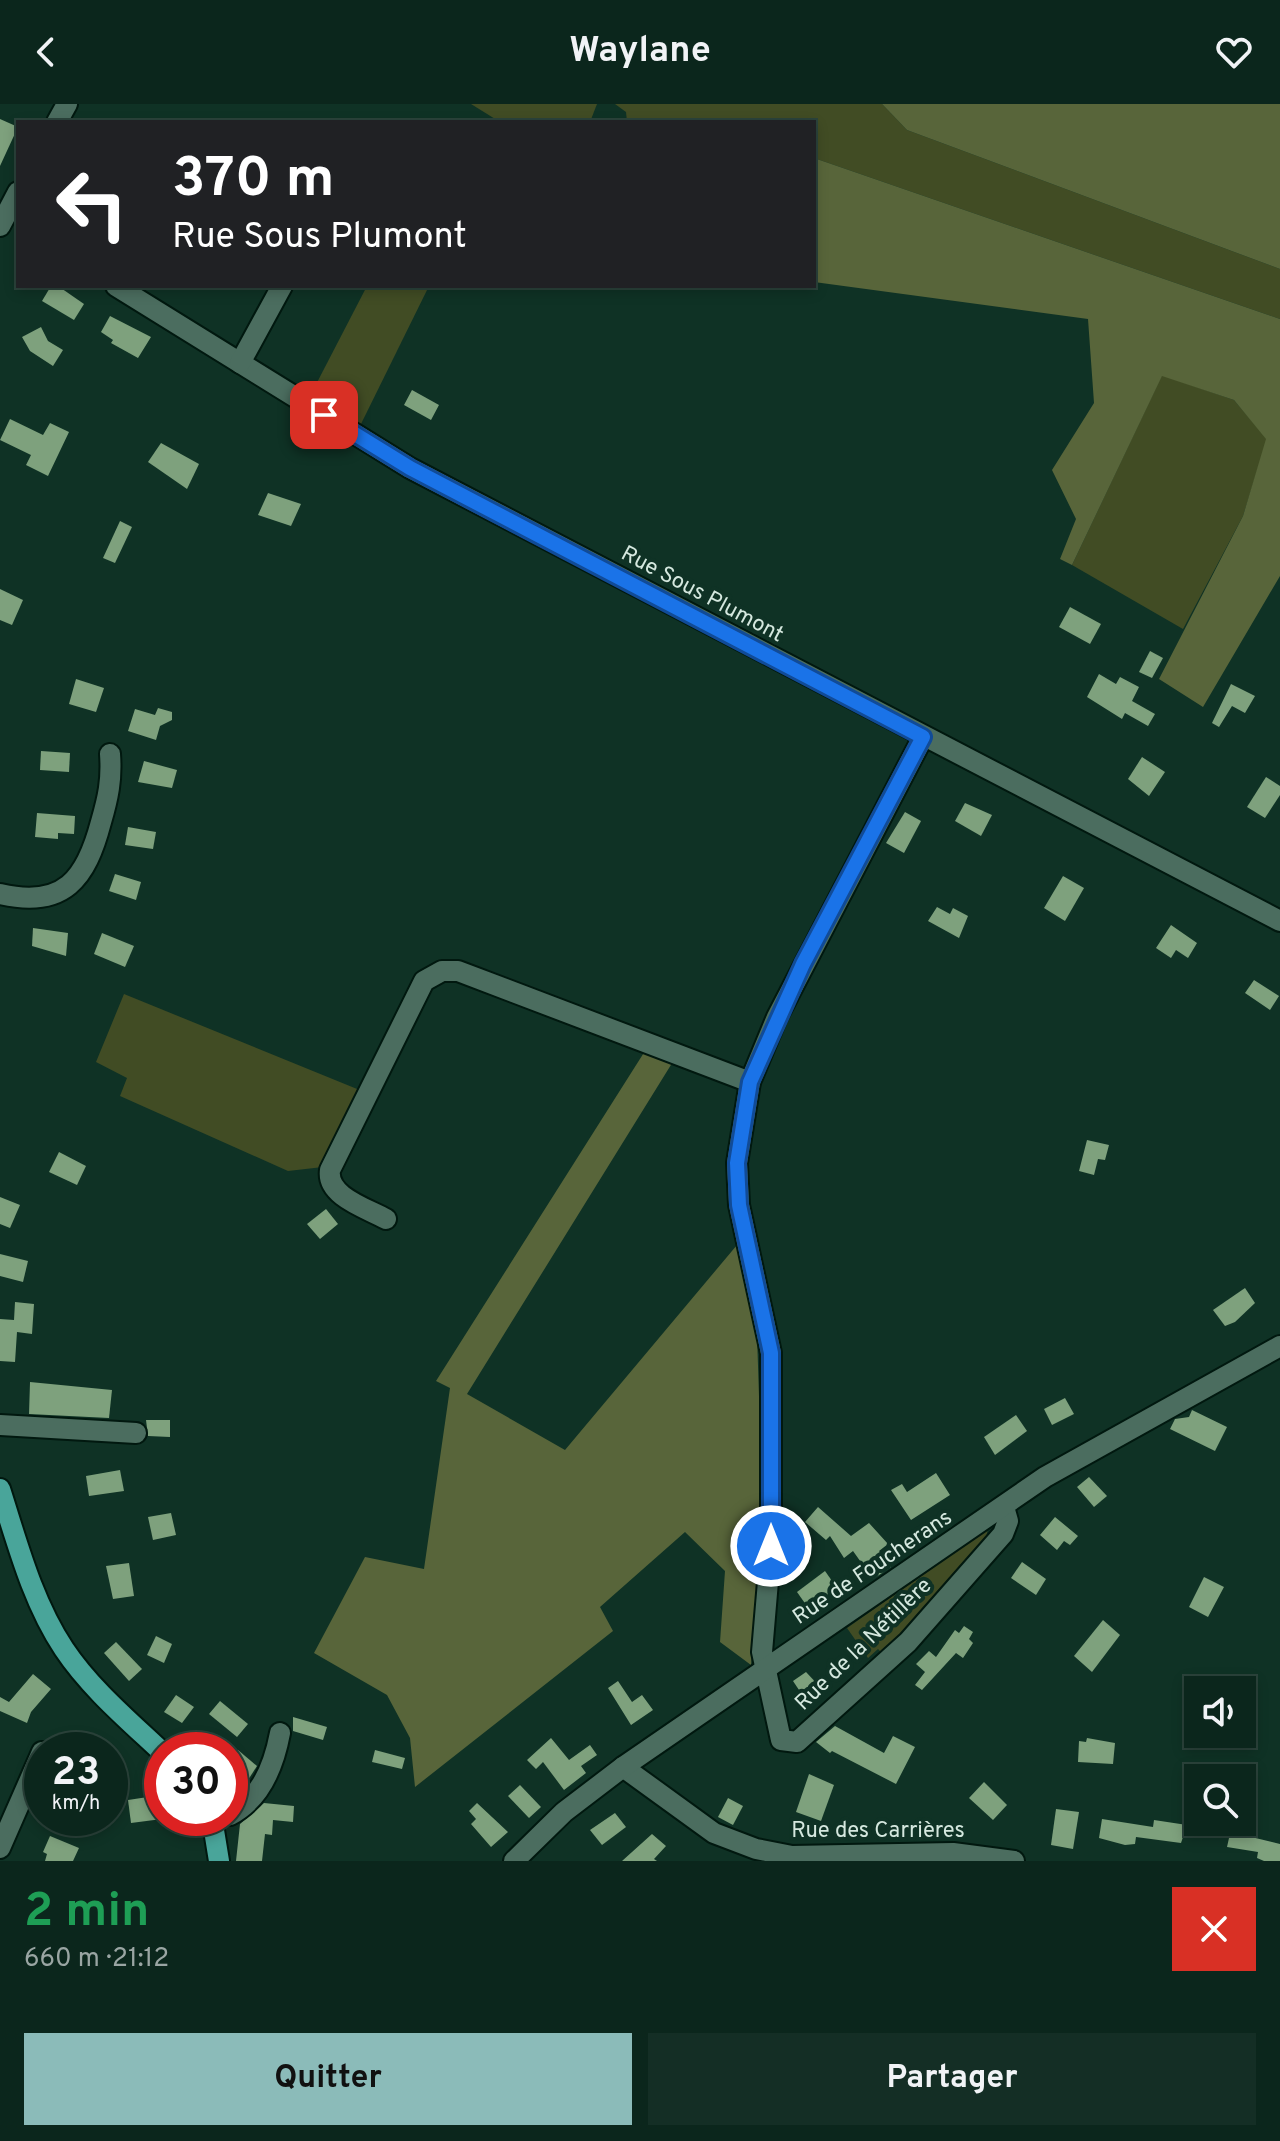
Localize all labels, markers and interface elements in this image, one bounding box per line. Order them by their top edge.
text: Waylane [569,29,711,75]
icon: back [24,30,68,74]
icon: heart [1212,30,1256,74]
text: 370 m [172,146,335,216]
icon: left [40,152,144,256]
text: Rue Sous Plumont [172,215,467,261]
pin [290,381,358,449]
icon: arrive [302,393,346,437]
street label: Rue Sous Plumont [616,541,788,649]
position arrow [729,1504,813,1588]
street label: Rue de Foucherans [788,1505,958,1631]
street label: Rue de la Nétillère [790,1573,938,1717]
map controls [1184,1676,1256,1836]
button: sound [1184,1676,1256,1748]
speed limit sign: 30 [144,1732,248,1836]
text: 23 [52,1749,100,1799]
button: search [1184,1764,1256,1836]
text: km/h [52,1791,100,1817]
street label: Rue des Carrières [791,1818,965,1845]
text: 2 min [24,1883,149,1943]
button: close [1172,1887,1256,1971]
text: 660 m · 21:12 [24,1943,169,1976]
button: Quitter [24,2033,632,2125]
button: Partager [648,2033,1256,2125]

